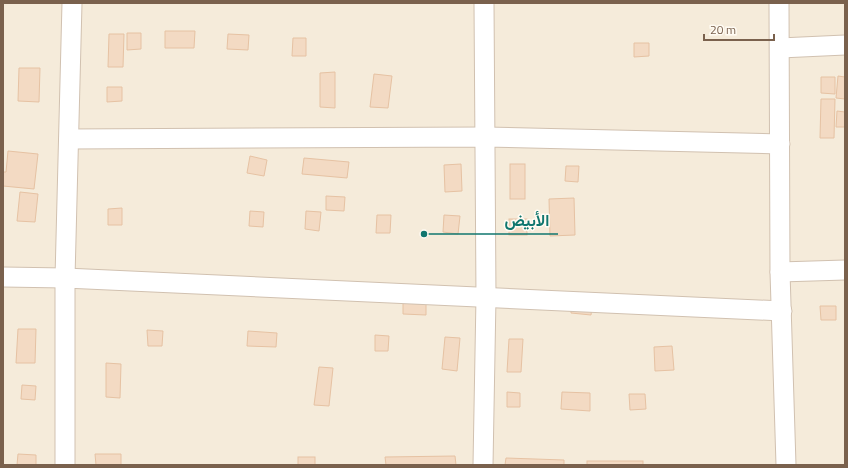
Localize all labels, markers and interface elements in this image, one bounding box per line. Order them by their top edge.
scale bar [704,16,774,42]
text: 20 m [710,20,736,39]
callout: الأبيض [497,206,558,234]
text: الأبيض [505,208,549,232]

